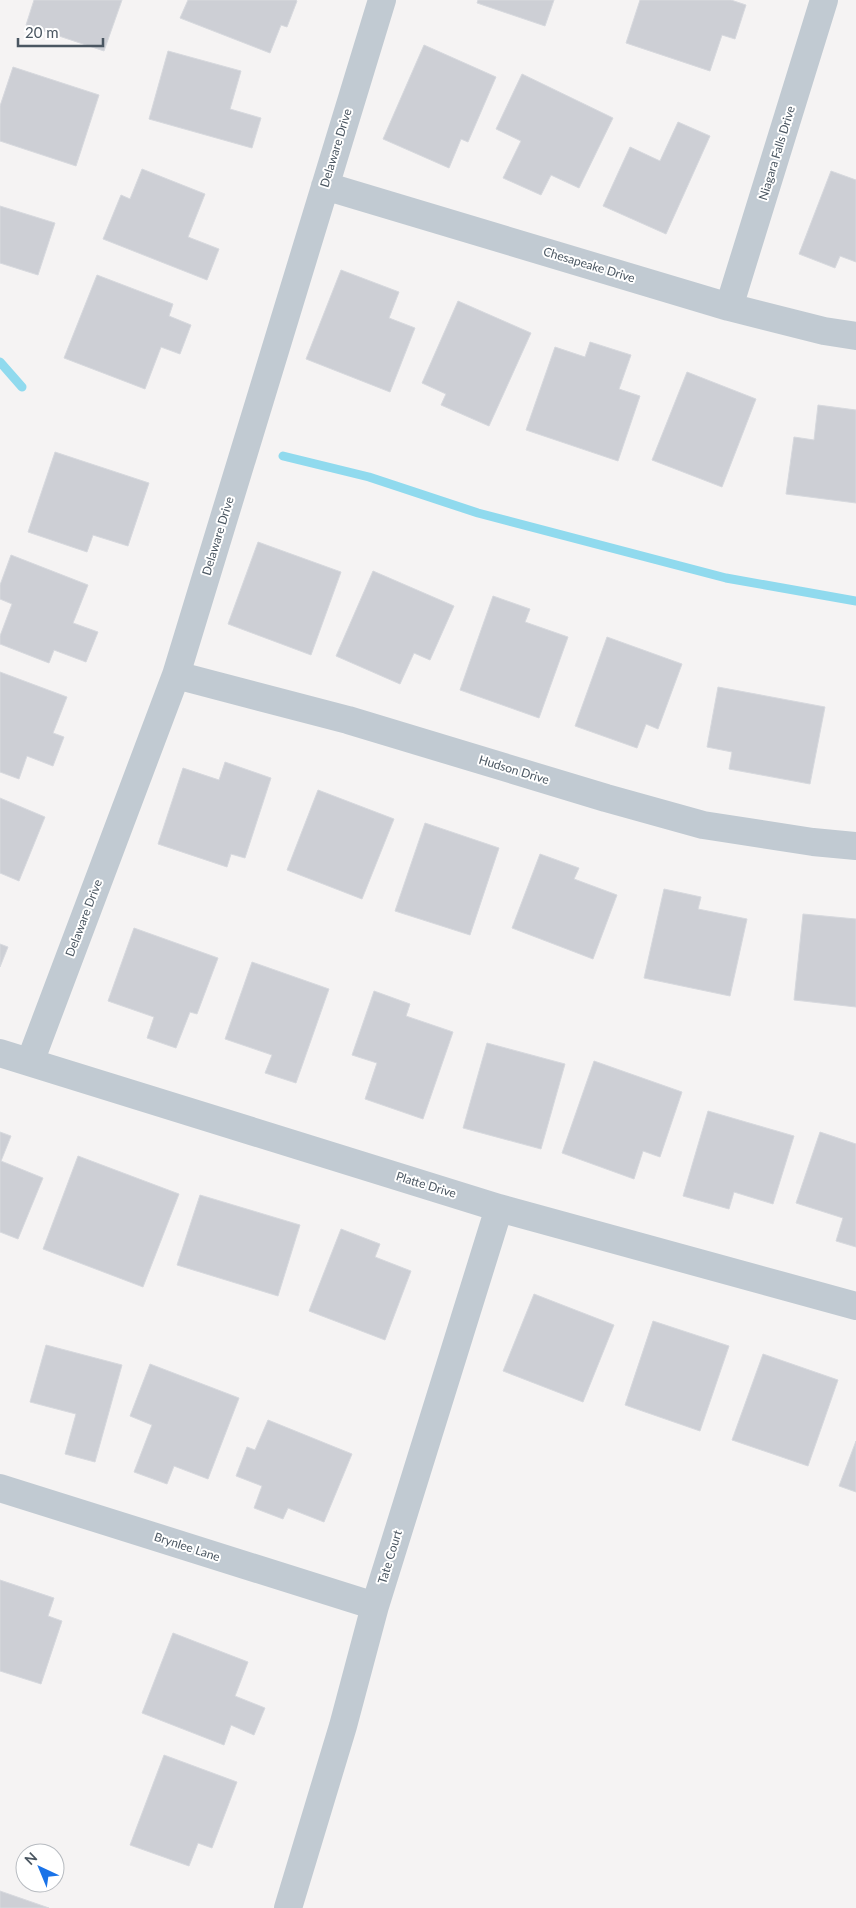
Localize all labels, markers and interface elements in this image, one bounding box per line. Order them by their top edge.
scale bar [18,15,102,47]
text: 20 m [25,23,59,41]
street label: Niagara Falls Drive [755,104,798,202]
street label: Delaware Drive [316,107,355,189]
street label: Chesapeake Drive [542,243,637,286]
street label: Delaware Drive [198,495,237,577]
street label: Hudson Drive [477,752,551,787]
street label: Delaware Drive [62,877,105,959]
street label: Platte Drive [394,1168,458,1201]
street label: Tate Court [374,1528,405,1586]
street label: Brynlee Lane [152,1529,222,1564]
north arrow [15,1843,65,1893]
text: N [21,1848,40,1868]

